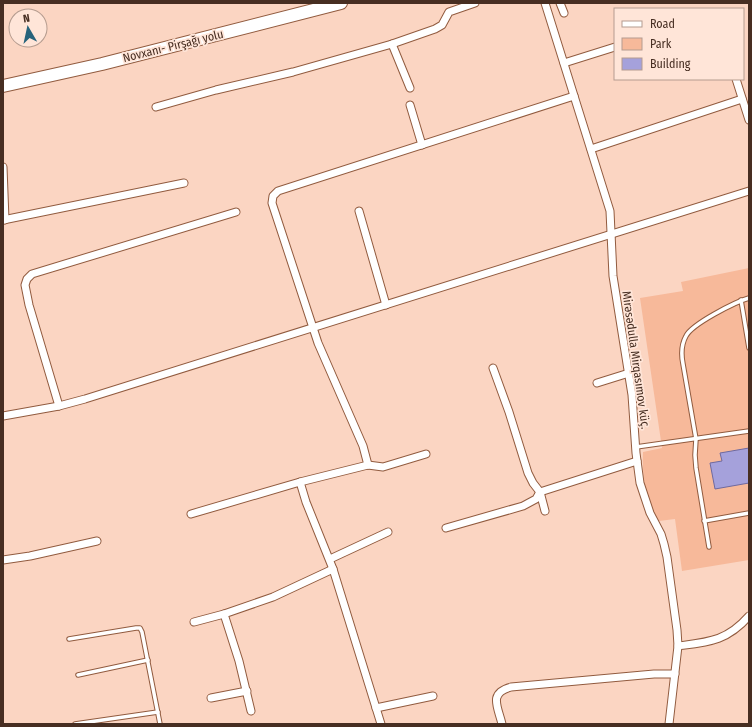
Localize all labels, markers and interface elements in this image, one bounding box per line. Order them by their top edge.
north arrow [8,8,48,48]
legend [614,8,744,80]
text: N [22,12,31,26]
text: Road [650,17,675,31]
street label: Novxanı- Pirşağı yolu [121,27,225,65]
text: Park [650,37,672,51]
text: Building [650,57,691,71]
street label: Mirəsədulla Mirqasımov küç. [619,290,653,430]

